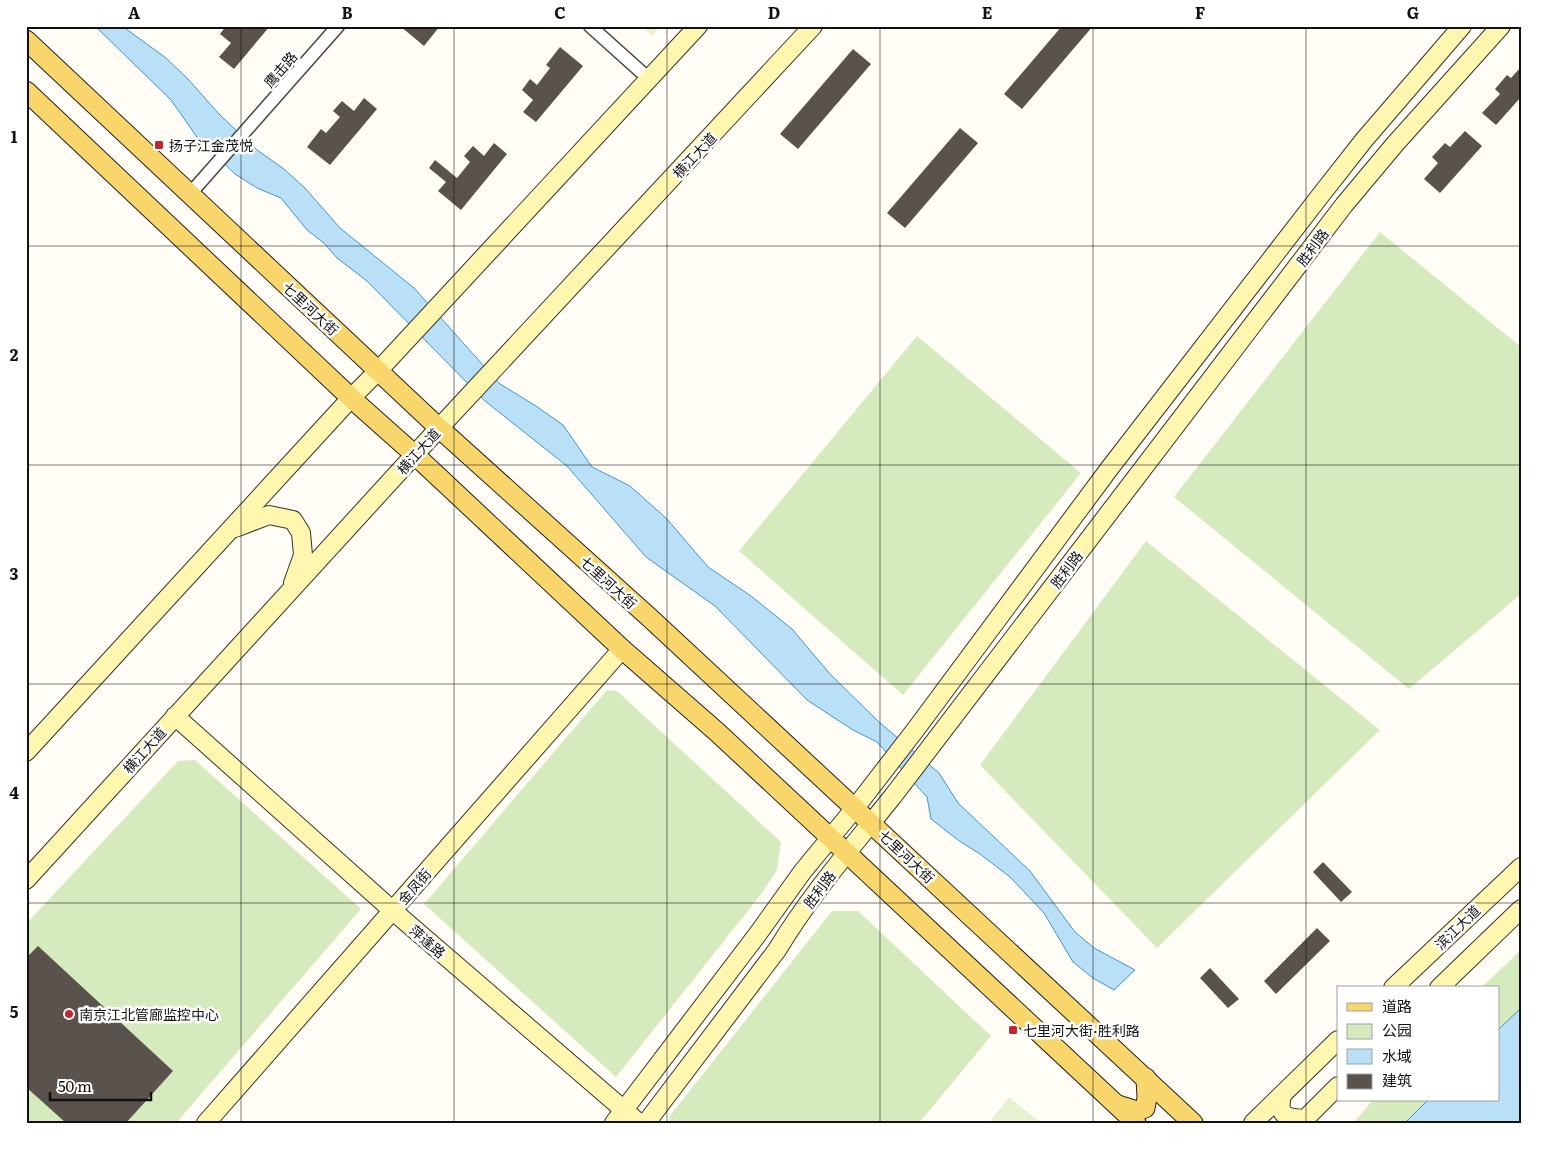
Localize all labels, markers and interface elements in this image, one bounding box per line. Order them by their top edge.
text: A [128,0,140,24]
text: B [341,0,353,24]
text: C [554,0,566,24]
text: D [768,0,780,24]
text: E [982,0,993,24]
text: F [1195,0,1205,24]
text: G [1407,0,1419,24]
street label: 鹰击路 [259,47,301,91]
text: 1 [11,124,18,148]
street label: 横江大道 [668,128,720,182]
place label: 扬子江金茂悦 [169,135,253,155]
marker: 扬子江金茂悦 [153,139,165,151]
street label: 胜利路 [1291,224,1333,270]
street label: 七里河大街 [279,277,343,339]
text: 2 [10,342,19,366]
street label: 横江大道 [392,424,444,478]
street label: 胜利路 [1045,546,1087,592]
street label: 七里河大街 [576,551,642,613]
text: 3 [10,561,19,585]
street label: 横江大道 [118,723,170,777]
text: 4 [9,780,19,804]
street label: 七里河大街 [875,825,939,887]
street label: 金凤街 [393,864,435,908]
street label: 胜利路 [798,866,840,912]
street label: 滨江大道 [1430,900,1484,954]
street label: 萍逢路 [406,920,450,962]
legend [1337,986,1500,1102]
text: 道路 [1382,994,1412,1017]
text: 5 [10,999,19,1023]
place label: 南京江北管廊监控中心 [79,1004,219,1024]
marker: 南京江北管廊监控中心 [63,1008,75,1020]
text: 公园 [1382,1018,1412,1041]
place label: 七里河大街·胜利路 [1023,1020,1140,1040]
marker: 七里河大街·胜利路 [1007,1024,1019,1036]
text: 水域 [1382,1044,1412,1067]
text: 建筑 [1382,1068,1412,1091]
scale bar [50,1069,151,1101]
text: 50 m [58,1074,92,1097]

